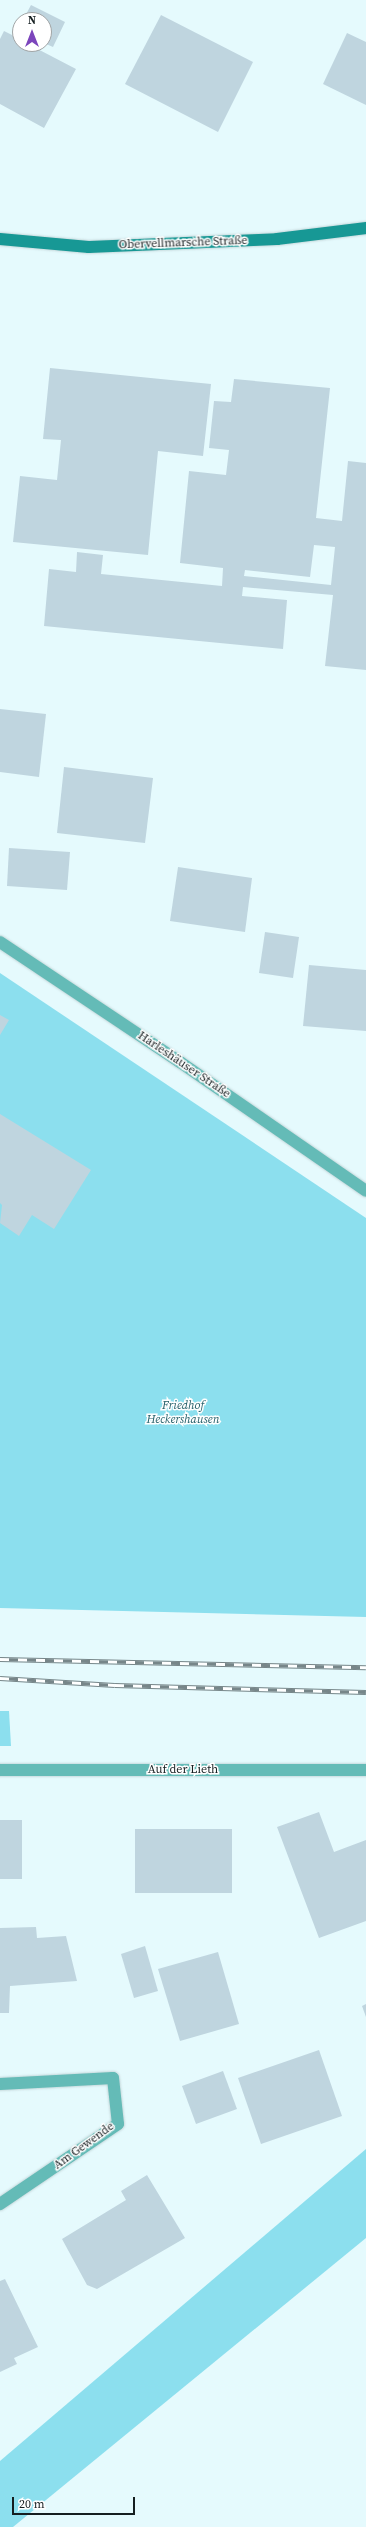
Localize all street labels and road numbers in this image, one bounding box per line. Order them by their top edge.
street label: Obervellmarsche Straße [118,234,248,252]
street label: Harleshäuser Straße [135,1029,233,1101]
street label: Auf der Lieth [148,1763,218,1777]
street label: Am Gewende [51,2119,117,2173]

